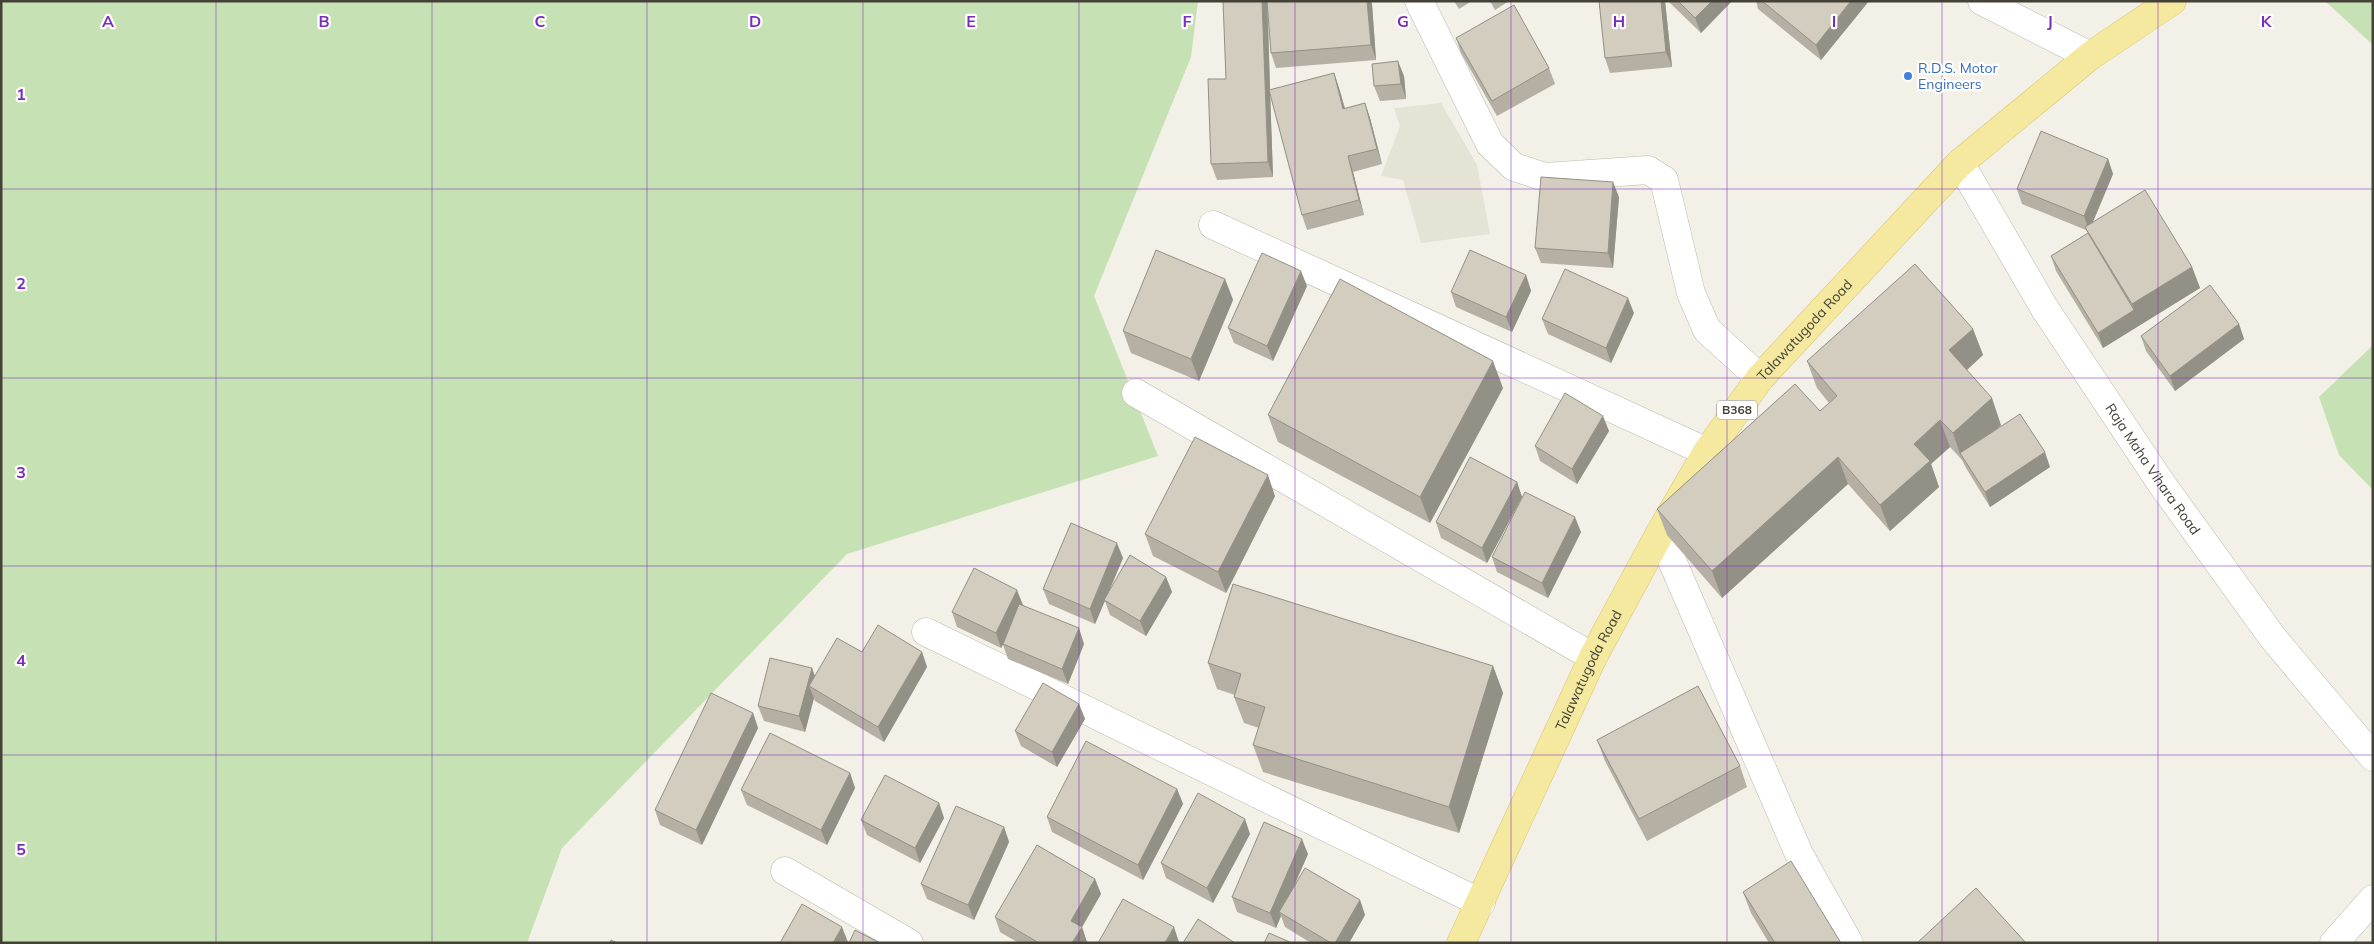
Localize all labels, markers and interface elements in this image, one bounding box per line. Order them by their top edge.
text: A [102,11,114,31]
text: B [318,11,330,31]
text: C [535,11,546,31]
text: D [749,11,761,31]
text: E [966,11,976,31]
text: F [1182,11,1192,31]
text: G [1397,11,1409,31]
text: H [1613,11,1625,31]
text: I [1832,11,1836,31]
text: J [2047,11,2053,31]
text: K [2261,11,2273,31]
place label: R.D.S. Motor Engineers [1918,59,1998,93]
marker: R.D.S. Motor Engineers [1902,70,1914,82]
text: 1 [16,84,26,104]
text: 2 [16,273,26,293]
street label: Talawatugoda Road [1753,276,1856,385]
road number: B368 [1717,400,1757,420]
street label: Raja Maha Vihara Road [2102,400,2204,538]
text: 3 [16,462,26,482]
street label: Talawatugoda Road [1551,607,1626,733]
text: 4 [16,650,26,670]
text: 5 [16,839,26,859]

